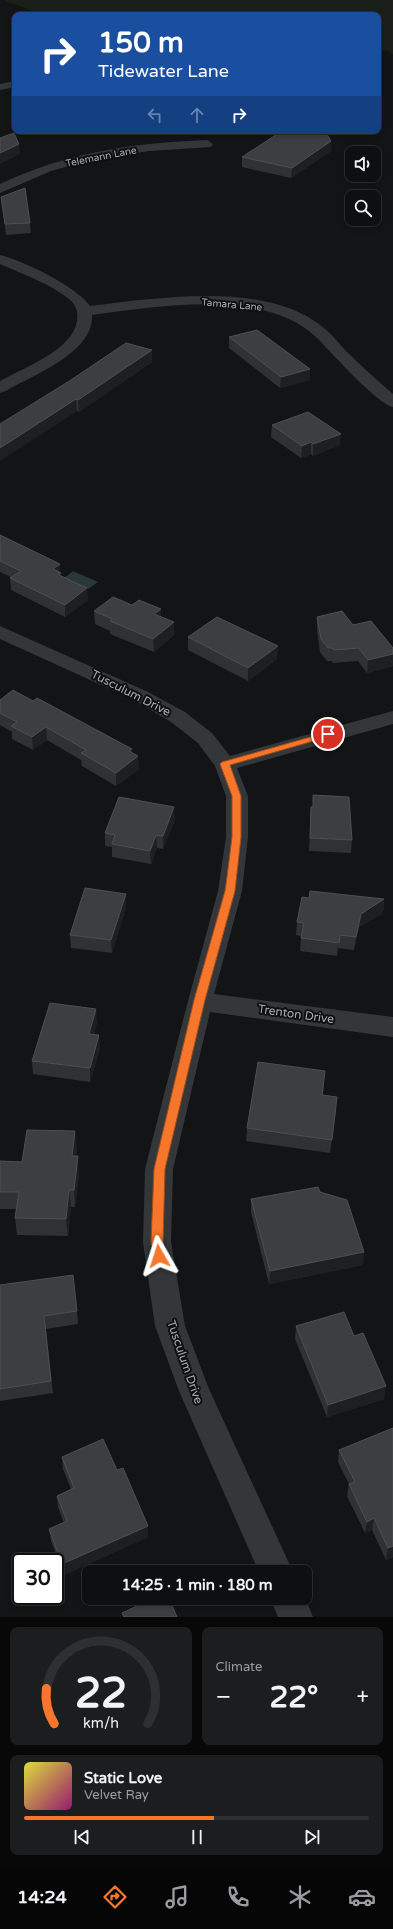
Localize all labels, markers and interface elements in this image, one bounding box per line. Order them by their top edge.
text: 150 m [98,26,184,60]
icon: right [32,28,84,80]
text: Tidewater Lane [98,60,229,82]
icon: left [144,104,166,126]
icon: ahead [186,104,208,126]
icon: right [228,104,250,126]
street label: Telemann Lane [65,144,138,170]
map controls [345,146,381,226]
button: sound [345,146,381,182]
button: search [345,190,381,226]
street label: Tamara Lane [201,296,263,314]
street label: Tusculum Drive [89,667,173,719]
pin [311,717,345,751]
icon: arrive [317,723,339,745]
street label: Trenton Drive [257,1002,335,1026]
position arrow [138,1235,180,1277]
street label: Tusculum Drive [164,1318,206,1406]
speed limit sign: 30 [12,1553,64,1605]
text: 14:25 · 1 min · 180 m [122,1576,272,1594]
text: Climate [216,1659,262,1675]
text: 22 [75,1669,127,1719]
text: 22° [269,1679,318,1716]
text: − [216,1684,231,1710]
text: + [357,1684,369,1710]
text: km/h [83,1715,119,1732]
text: Static Love [84,1769,162,1787]
text: Velvet Ray [84,1787,149,1803]
icon: previous [71,1826,93,1848]
icon: pause [186,1826,208,1848]
icon: next [301,1826,323,1848]
icon: directions [101,1883,129,1911]
icon: music [163,1883,191,1911]
icon: phone [224,1883,252,1911]
icon: climate [286,1883,314,1911]
icon: car [348,1883,376,1911]
text: 14:24 [17,1886,67,1908]

